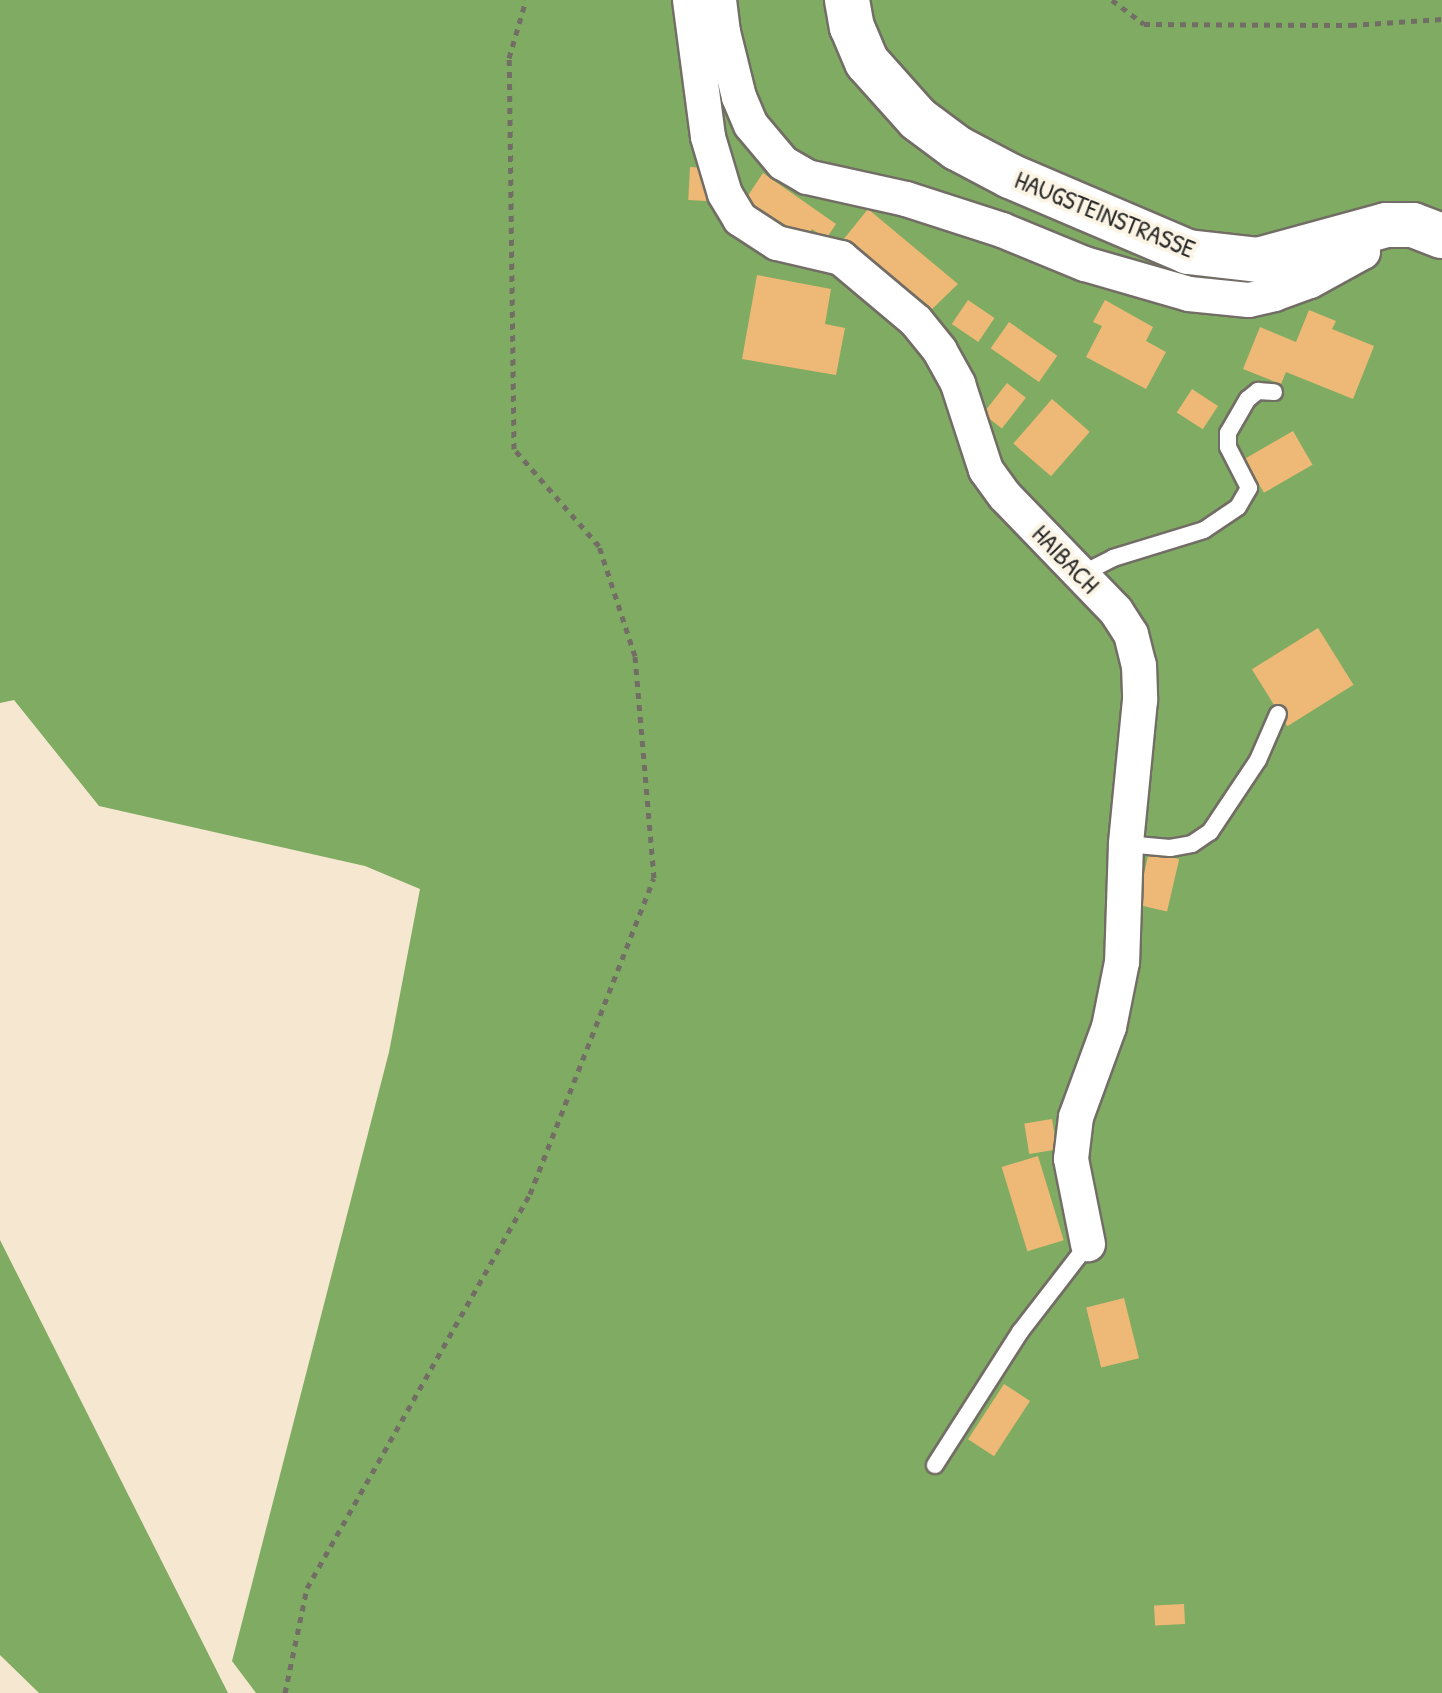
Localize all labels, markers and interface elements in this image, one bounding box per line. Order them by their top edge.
street label: HAUGSTEINSTRASSE [1011,164,1199,264]
street label: HAIBACH [1026,518,1106,600]

